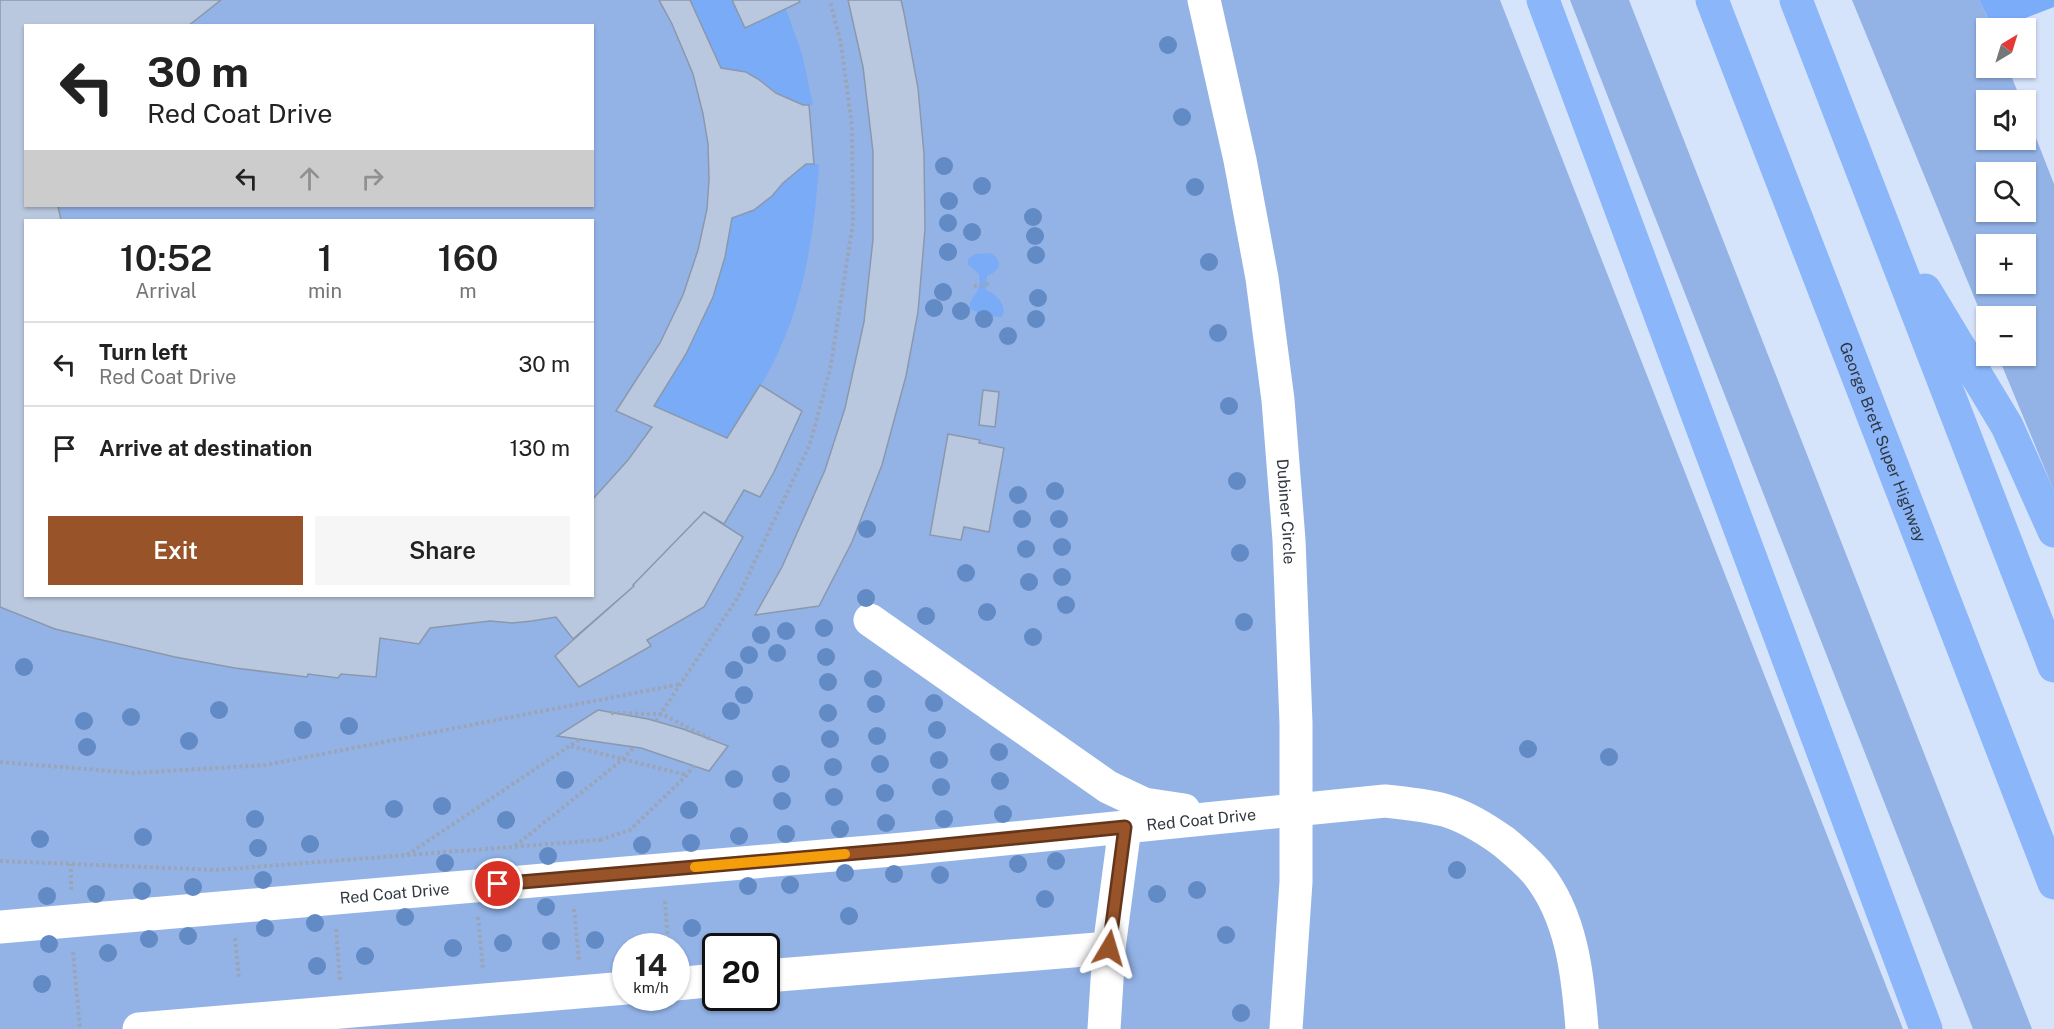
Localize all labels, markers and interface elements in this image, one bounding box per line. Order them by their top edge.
north arrow [1976,18,2036,78]
map controls [1976,18,2036,366]
text: 30 m [147,47,249,96]
icon: left [48,48,126,126]
button: sound [1976,90,2036,150]
text: Red Coat Drive [147,97,332,129]
icon: left [230,162,263,195]
icon: ahead [293,162,326,195]
icon: right [356,162,389,195]
button: search [1976,162,2036,222]
button: + [1976,234,2036,294]
text: 10:52 [120,237,212,279]
text: 1 [317,237,333,279]
text: 160 [438,237,498,279]
text: Arrival [135,279,197,303]
text: min [308,279,342,303]
text: m [459,279,477,303]
button: − [1976,306,2036,366]
text: Turn left [99,339,188,365]
street label: George Brett Super Highway [1835,339,1930,545]
icon: left [48,348,81,381]
text: 30 m [518,351,570,377]
text: Red Coat Drive [99,365,236,389]
icon: arrive [48,432,81,465]
text: Arrive at destination [99,435,312,461]
text: 130 m [509,435,570,461]
street label: Dubiner Circle [1273,458,1299,565]
button: Exit [48,516,303,585]
button: Share [315,516,570,585]
street label: Red Coat Drive [1146,805,1257,835]
pin [472,858,523,909]
icon: arrive [481,867,514,900]
street label: Red Coat Drive [339,879,450,908]
position arrow [1077,916,1141,980]
speed limit sign: 20 [702,933,780,1011]
text: 14 [635,947,667,983]
text: km/h [633,979,669,996]

